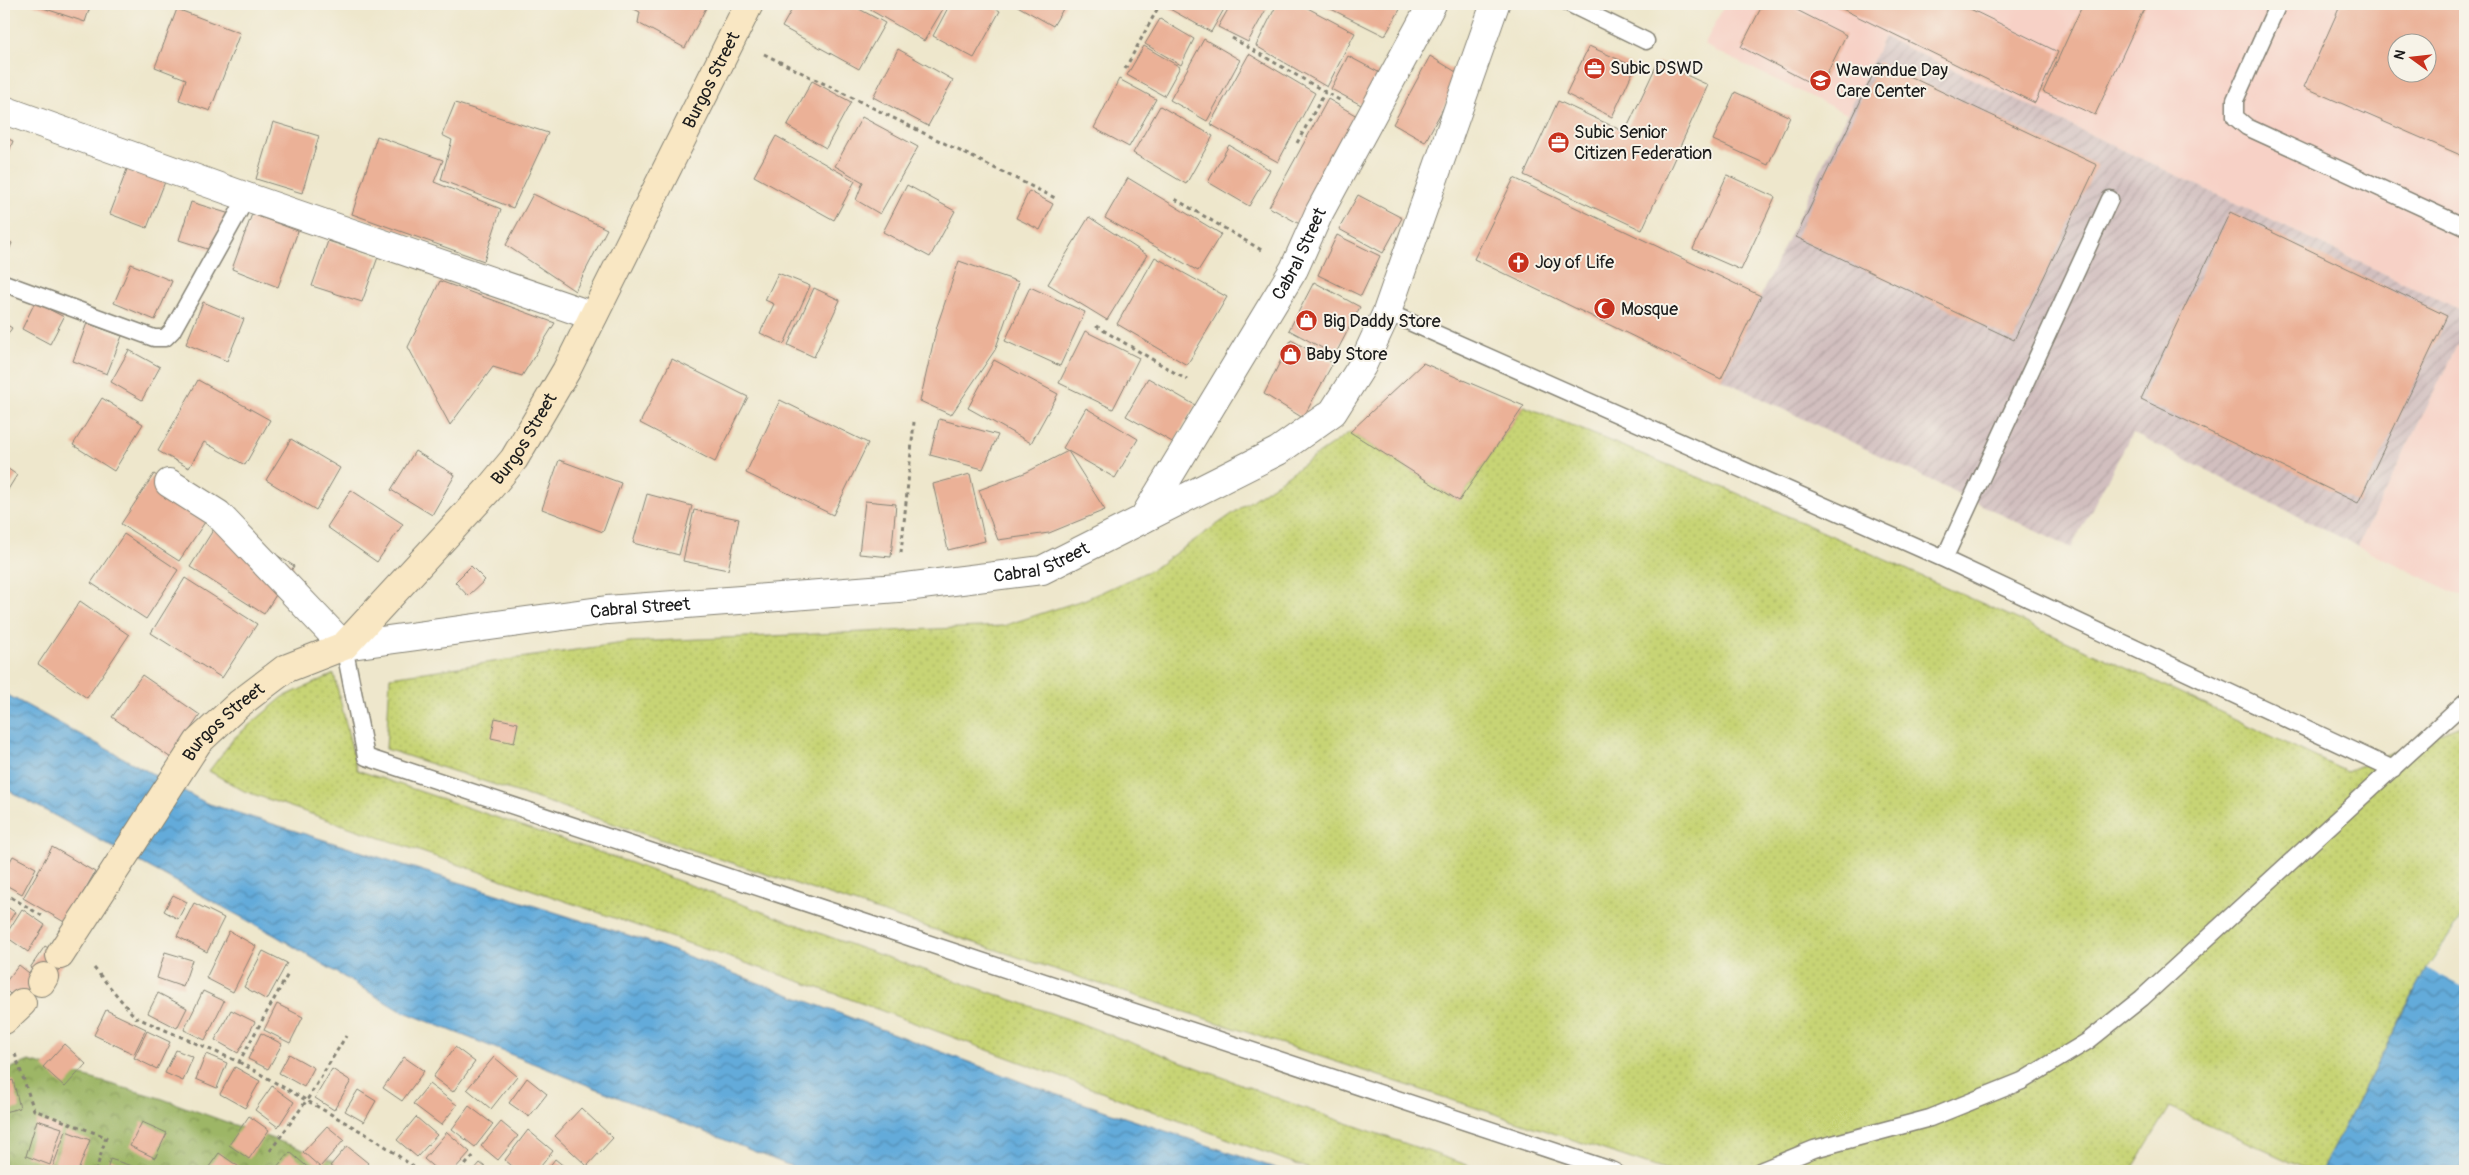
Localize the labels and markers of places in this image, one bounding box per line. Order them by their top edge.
office icon: Subic DSWD [1582,56,1606,80]
place label: Subic DSWD [1610,57,1703,80]
place label: Wawandue Day Care Center [1836,59,1948,103]
school or university icon: Wawandue Day Care Center [1808,68,1832,92]
place label: Subic Senior Citizen Federation [1574,121,1712,165]
office icon: Subic Senior Citizen Federation [1546,130,1570,154]
church icon: Joy of Life [1507,250,1531,274]
place label: Joy of Life [1535,251,1614,274]
mosque icon: Mosque [1593,297,1617,321]
place label: Mosque [1621,298,1678,321]
shop icon: Big Daddy Store [1295,309,1319,333]
place label: Big Daddy Store [1323,310,1441,333]
shop icon: Baby Store [1278,342,1302,366]
place label: Baby Store [1306,343,1387,366]

